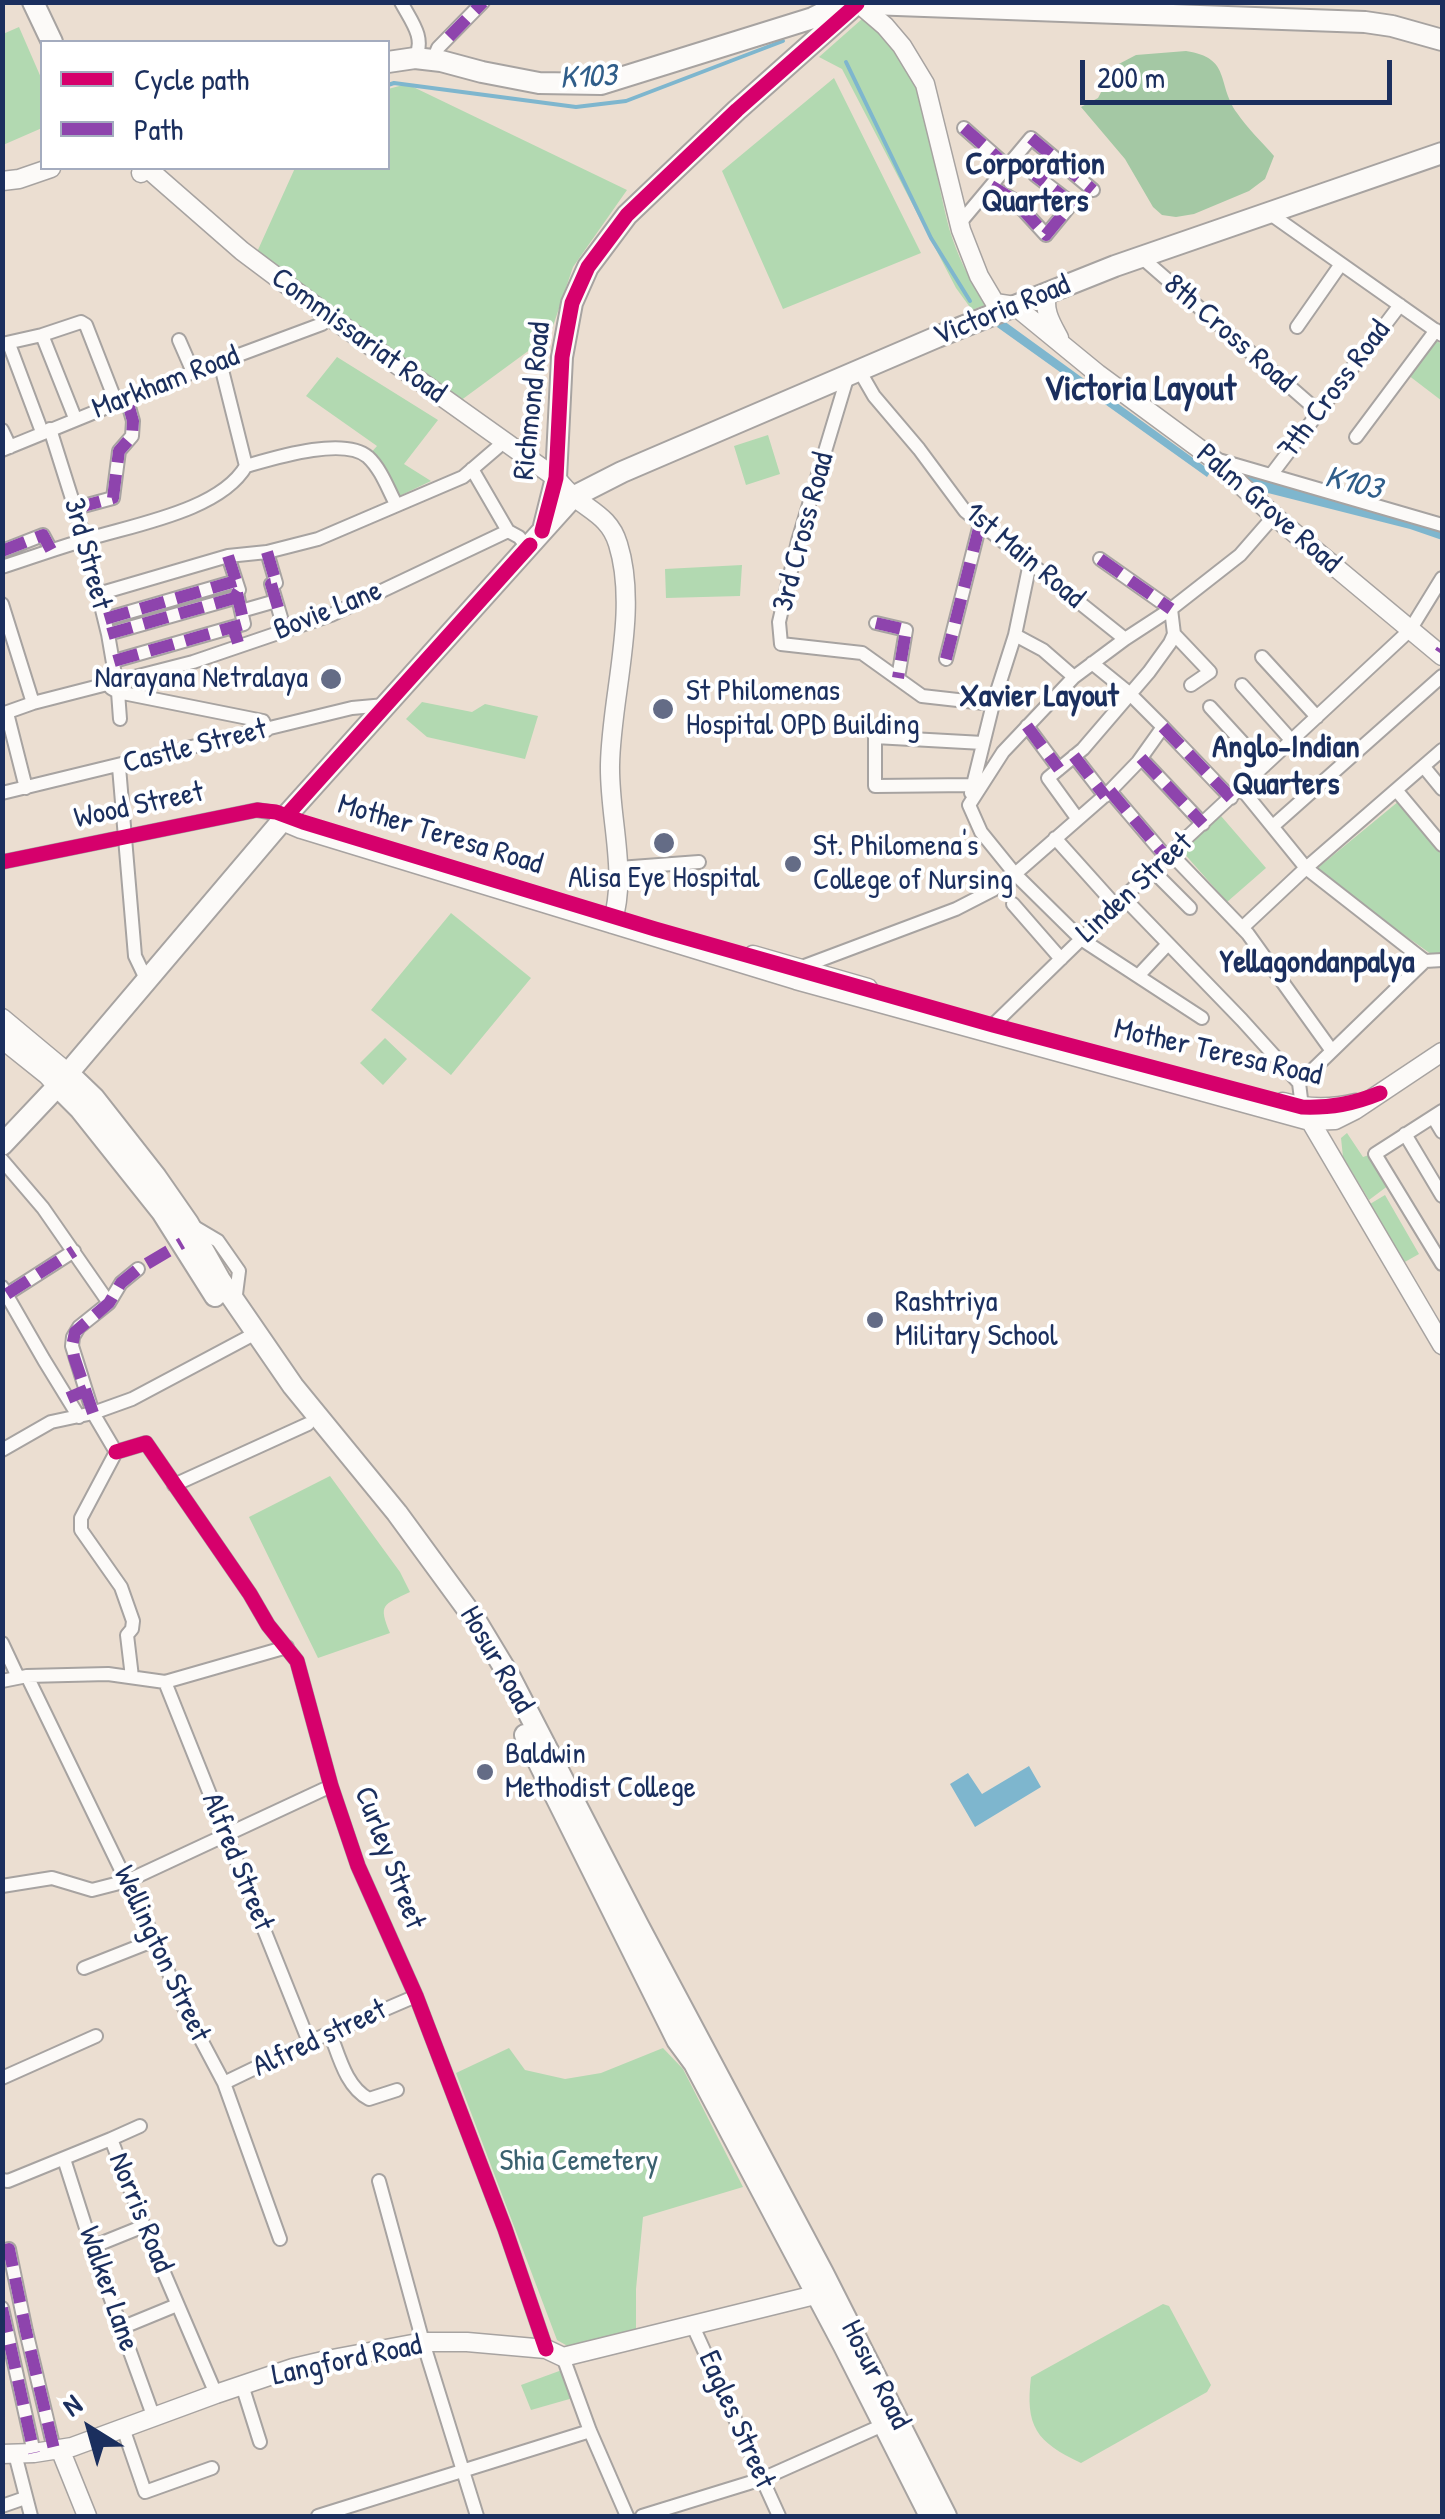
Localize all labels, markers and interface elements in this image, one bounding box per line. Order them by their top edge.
legend [40,40,390,170]
scale bar [1085,40,1398,102]
water label: K103 [559,57,617,99]
text: 200 m [1097,57,1165,97]
text: Cycle path [134,59,249,99]
text: Path [134,109,183,149]
district label: Corporation Quarters [965,146,1105,221]
street label: Commissariat Road [264,261,452,411]
street label: Victoria Road [929,267,1075,355]
street label: 8th Cross Road [1156,267,1302,401]
street label: 7th Cross Road [1271,314,1399,466]
street label: Richmond Road [507,320,559,482]
street label: Markham Road [87,339,245,427]
district label: Victoria Layout [1044,370,1236,412]
street label: Palm Grove Road [1188,437,1348,581]
street label: 3rd Cross Road [766,449,842,615]
water label: K103 [1321,458,1385,510]
street label: 3rd Street [55,495,119,613]
street label: 1st Main Road [957,495,1091,617]
street label: Bovie Lane [269,573,387,649]
place label: Narayana Netralaya [95,661,308,697]
marker: Narayana Netralaya [318,666,344,692]
place label: St Philomenas Hospital OPD Building [686,674,920,744]
district label: Xavier Layout [960,678,1118,716]
marker: St Philomenas Hospital OPD Building [650,696,676,722]
street label: Castle Street [119,712,271,782]
district label: Anglo-Indian Quarters [1212,729,1360,804]
street label: Wood Street [71,775,207,837]
street label: Mother Teresa Road [333,787,547,883]
street label: Linden Street [1070,825,1200,951]
place label: St. Philomena's College of Nursing [813,829,1013,900]
marker: Alisa Eye Hospital [651,830,677,856]
marker: St. Philomena's College of Nursing [782,853,804,875]
place label: Alisa Eye Hospital [568,861,760,897]
district label: Yellagondanpalya [1219,944,1415,982]
street label: Mother Teresa Road [1111,1012,1325,1094]
place label: Rashtriya Military School [895,1285,1058,1356]
marker: Rashtriya Military School [864,1309,886,1331]
street label: Hosur Road [451,1600,541,1720]
place label: Baldwin Methodist College [505,1737,696,1808]
marker: Baldwin Methodist College [474,1761,496,1783]
street label: Curley Street [345,1782,433,1934]
street label: Alfred Street [193,1788,281,1936]
street label: Wellington Street [105,1860,217,2048]
street label: Alfred street [248,1992,392,2086]
park label: Shia Cemetery [500,2144,658,2180]
street label: Norris Road [100,2148,180,2278]
street label: Walker Lane [70,2222,146,2356]
street label: Hosur Road [832,2315,918,2435]
street label: Langford Road [269,2328,425,2394]
street label: Eagles Street [690,2346,782,2494]
north arrow [40,2379,140,2479]
text: N [55,2385,89,2425]

